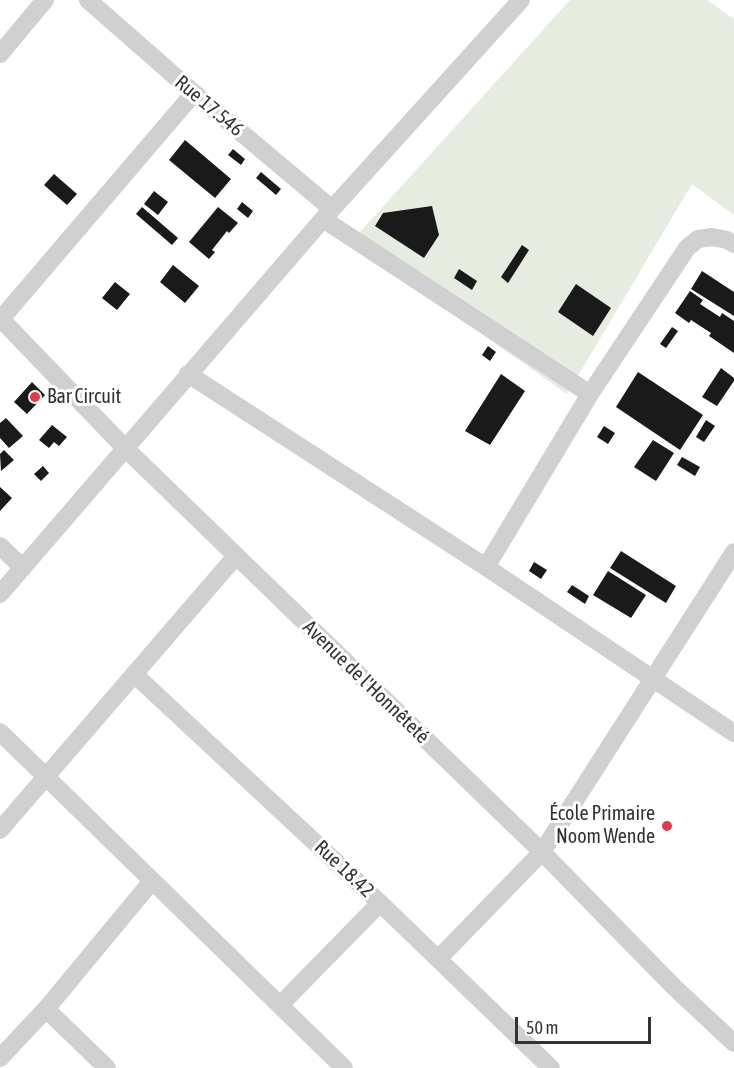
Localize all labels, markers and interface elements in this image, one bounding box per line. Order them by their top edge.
street label: Rue 17.546 [170,70,248,142]
place label: Bar Circuit [47,385,121,409]
marker: Bar Circuit [28,390,42,404]
street label: Avenue de l'Honnêteté [298,615,434,749]
place label: École Primaire Noom Wende [549,802,655,849]
marker: École Primaire Noom Wende [660,819,674,833]
street label: Rue 18.42 [309,835,379,903]
scale bar [518,1005,654,1043]
text: 50 m [526,1017,558,1038]

